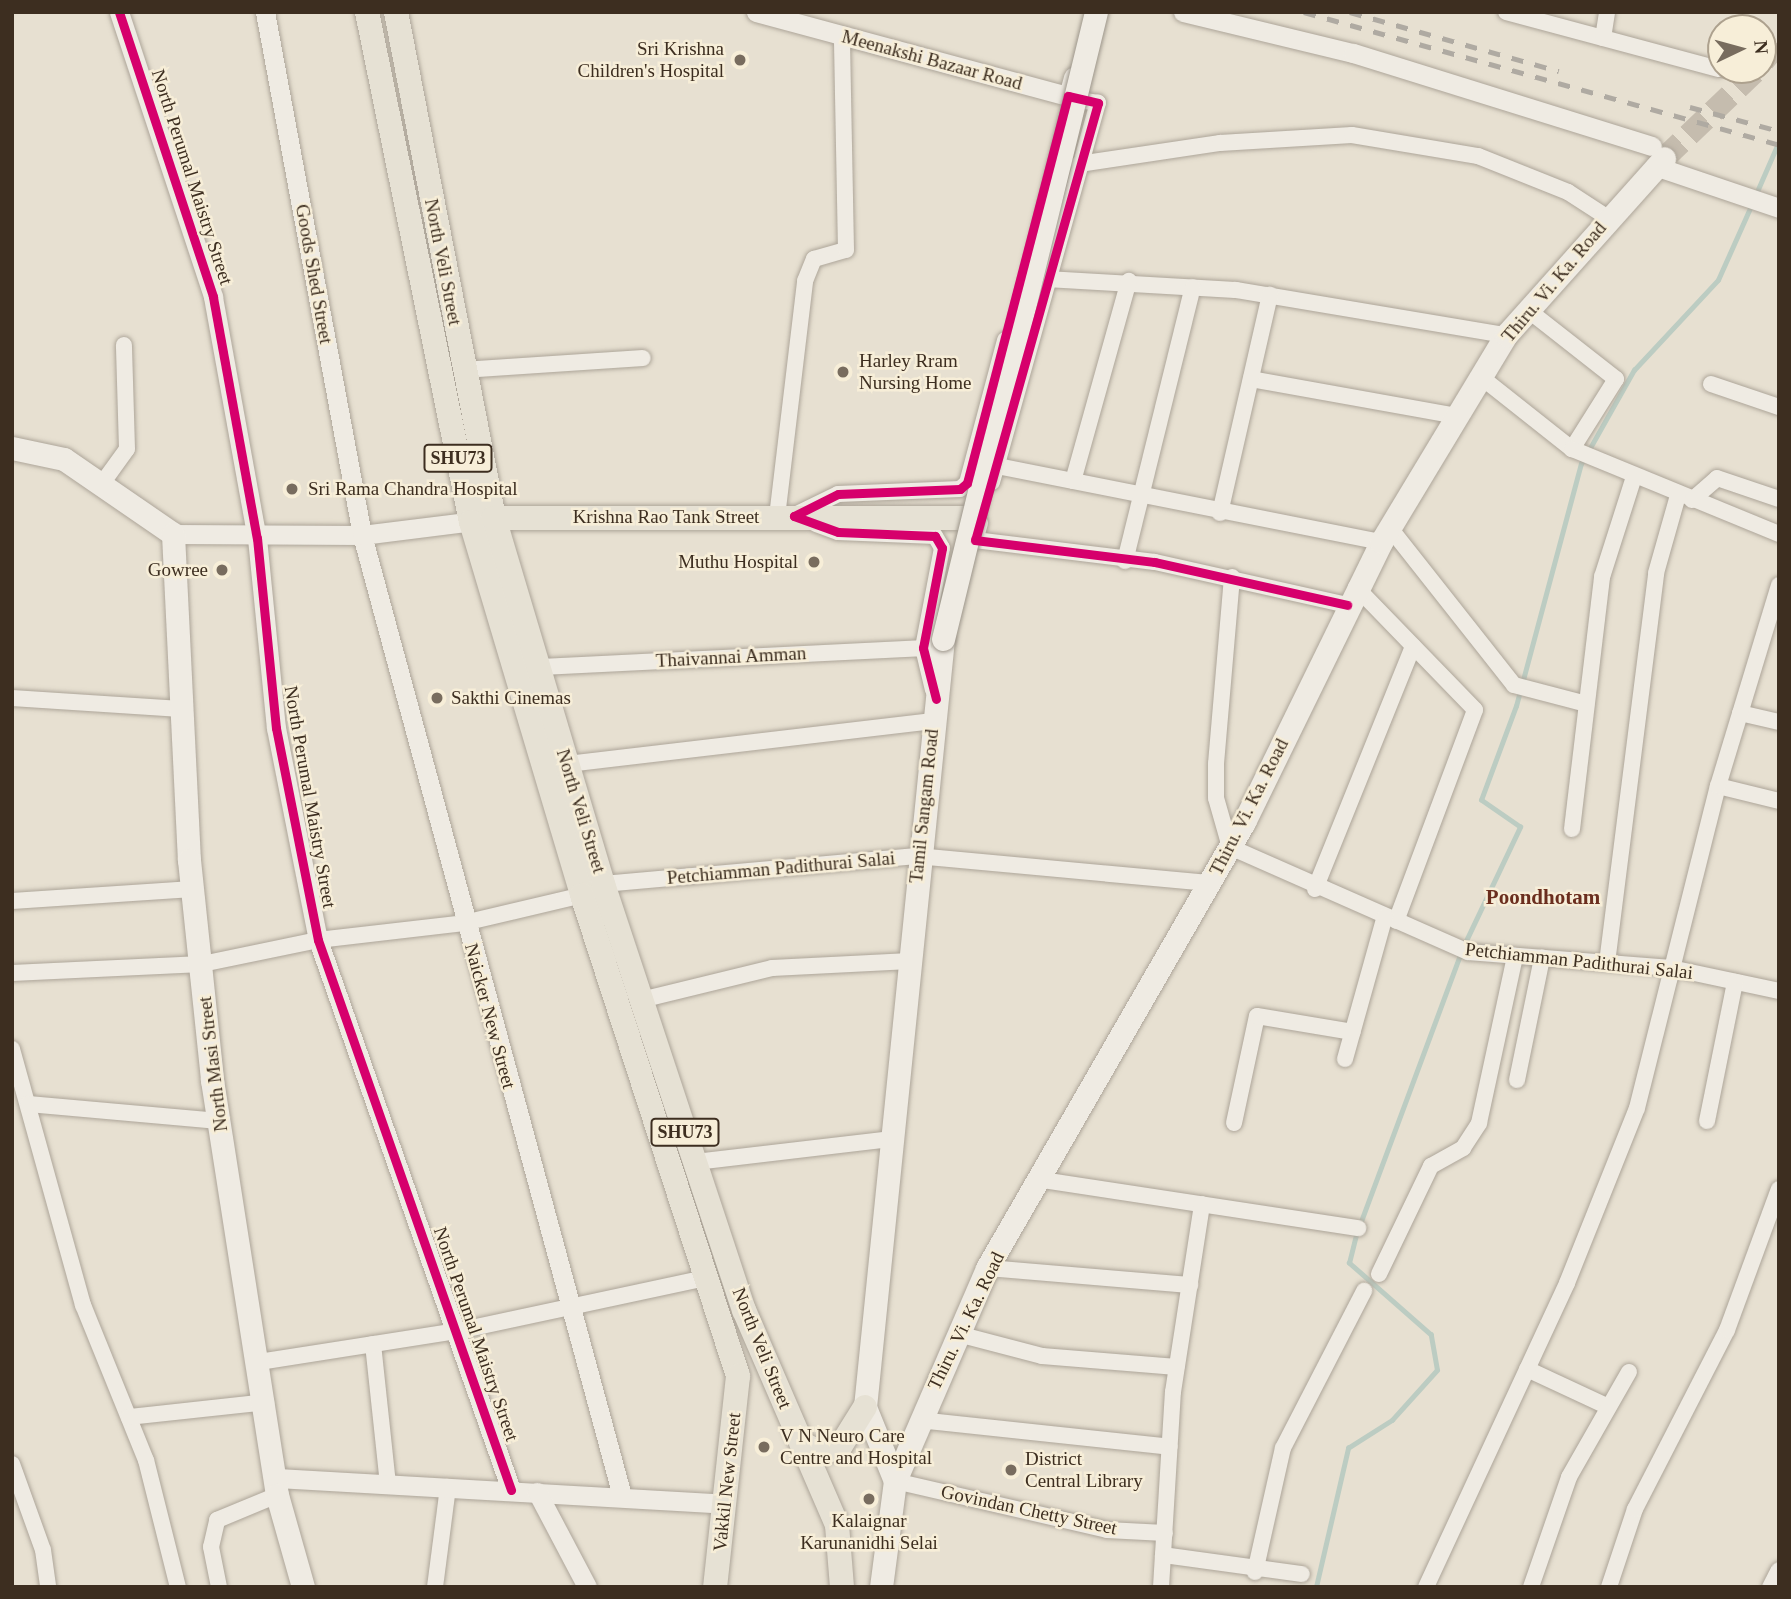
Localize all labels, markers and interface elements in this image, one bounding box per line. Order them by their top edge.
north arrow [1707,14,1777,84]
street label: Meenakshi Bazaar Road [839,25,1025,95]
place label: Sri Krishna Children's Hospital [578,38,724,82]
text: N [1750,40,1772,55]
marker: Sri Krishna Children's Hospital [730,50,750,70]
street label: North Perumal Maistry Street [146,66,238,288]
street label: North Veli Street [420,197,466,327]
street label: Goods Shed Street [290,202,338,346]
street label: Thiru. Vi. Ka. Road [1497,217,1611,347]
place label: Harley Rram Nursing Home [859,350,971,394]
marker: Harley Rram Nursing Home [833,362,853,382]
road number: SHU73 [423,444,493,472]
place label: Sri Rama Chandra Hospital [308,478,517,500]
marker: Sri Rama Chandra Hospital [282,479,302,499]
street label: Krishna Rao Tank Street [572,506,760,528]
place label: Muthu Hospital [678,551,798,573]
marker: Muthu Hospital [804,552,824,572]
place label: Gowree [148,559,208,581]
marker: Gowree [214,562,230,578]
street label: Thaivannai Amman [655,642,807,672]
street label: North Perumal Maistry Street [279,684,341,910]
place label: Sakthi Cinemas [451,687,571,709]
marker: Sakthi Cinemas [429,690,445,706]
street label: Tamil Sangam Road [905,728,943,884]
street label: Thiru. Vi. Ka. Road [1205,735,1293,879]
street label: North Veli Street [551,746,611,876]
street label: Petchiamman Padithurai Salai [666,847,896,889]
district label: Poondhotam [1486,884,1600,910]
street label: Petchiamman Padithurai Salai [1464,938,1694,984]
street label: Naicker New Street [460,941,520,1091]
street label: North Masi Street [193,995,233,1133]
road number: SHU73 [650,1118,720,1147]
street label: North Perumal Maistry Street [429,1224,523,1444]
street label: Thiru. Vi. Ka. Road [923,1248,1009,1394]
street label: North Veli Street [727,1284,797,1412]
street label: Vakkil New Street [708,1412,746,1552]
place label: V N Neuro Care Centre and Hospital [780,1425,932,1469]
marker: V N Neuro Care Centre and Hospital [754,1437,774,1457]
place label: District Central Library [1025,1448,1143,1492]
marker: District Central Library [1003,1462,1019,1478]
street label: Govindan Chetty Street [939,1480,1119,1540]
marker: Kalaignar Karunanidhi Selai [861,1491,877,1507]
place label: Kalaignar Karunanidhi Selai [800,1510,938,1554]

